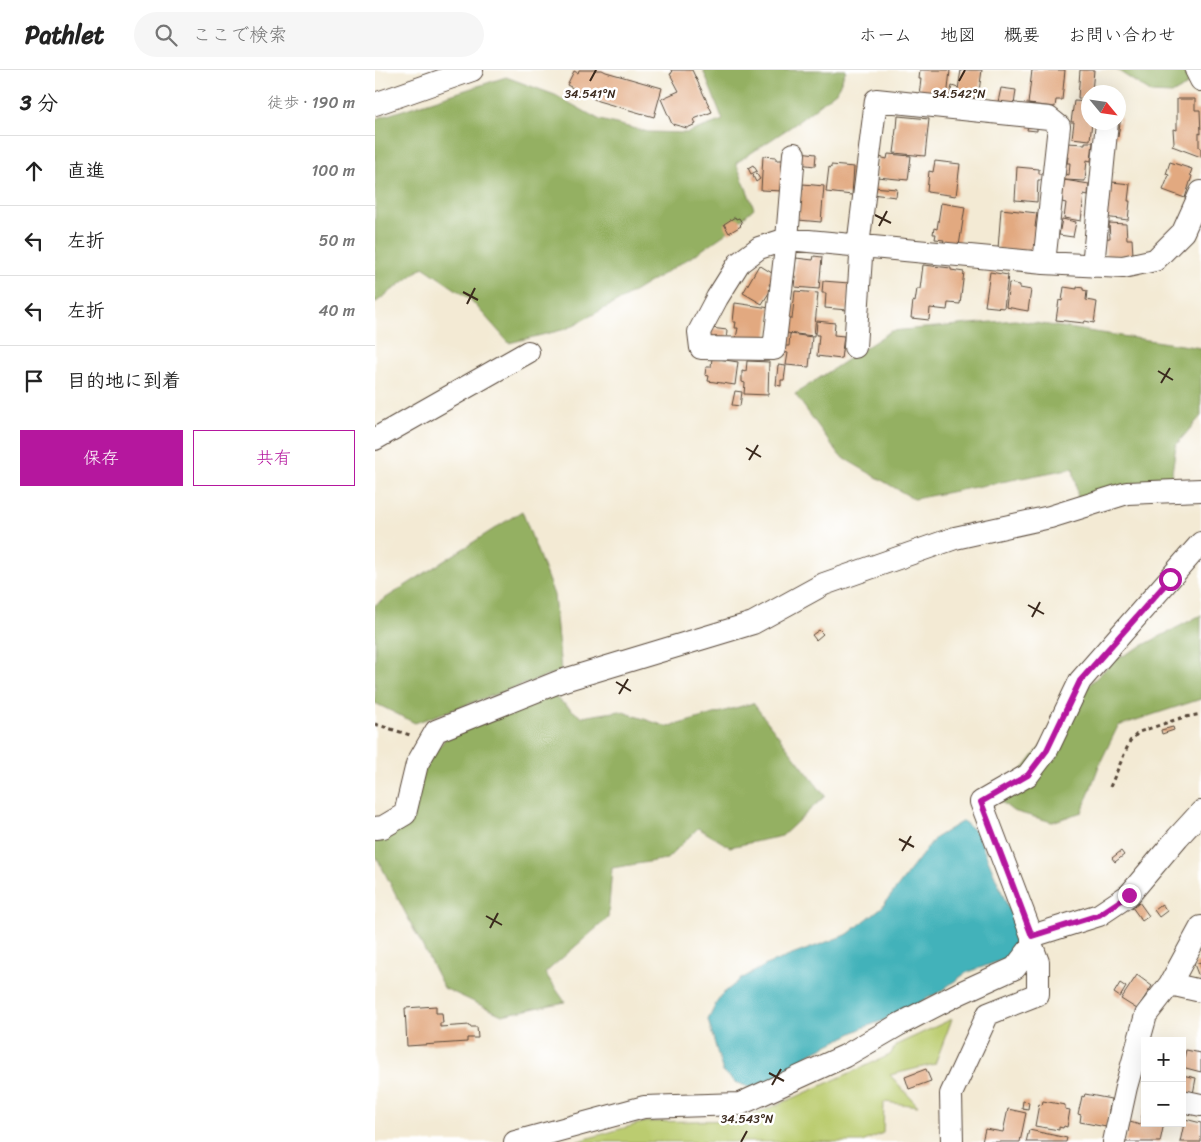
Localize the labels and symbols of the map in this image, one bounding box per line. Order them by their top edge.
text: 34.541°N [564,83,616,105]
text: 34.542°N [933,83,986,105]
north arrow [1081,85,1126,130]
route start [1159,568,1182,591]
route end [1118,884,1141,907]
text: 34.543°N [721,1108,774,1130]

